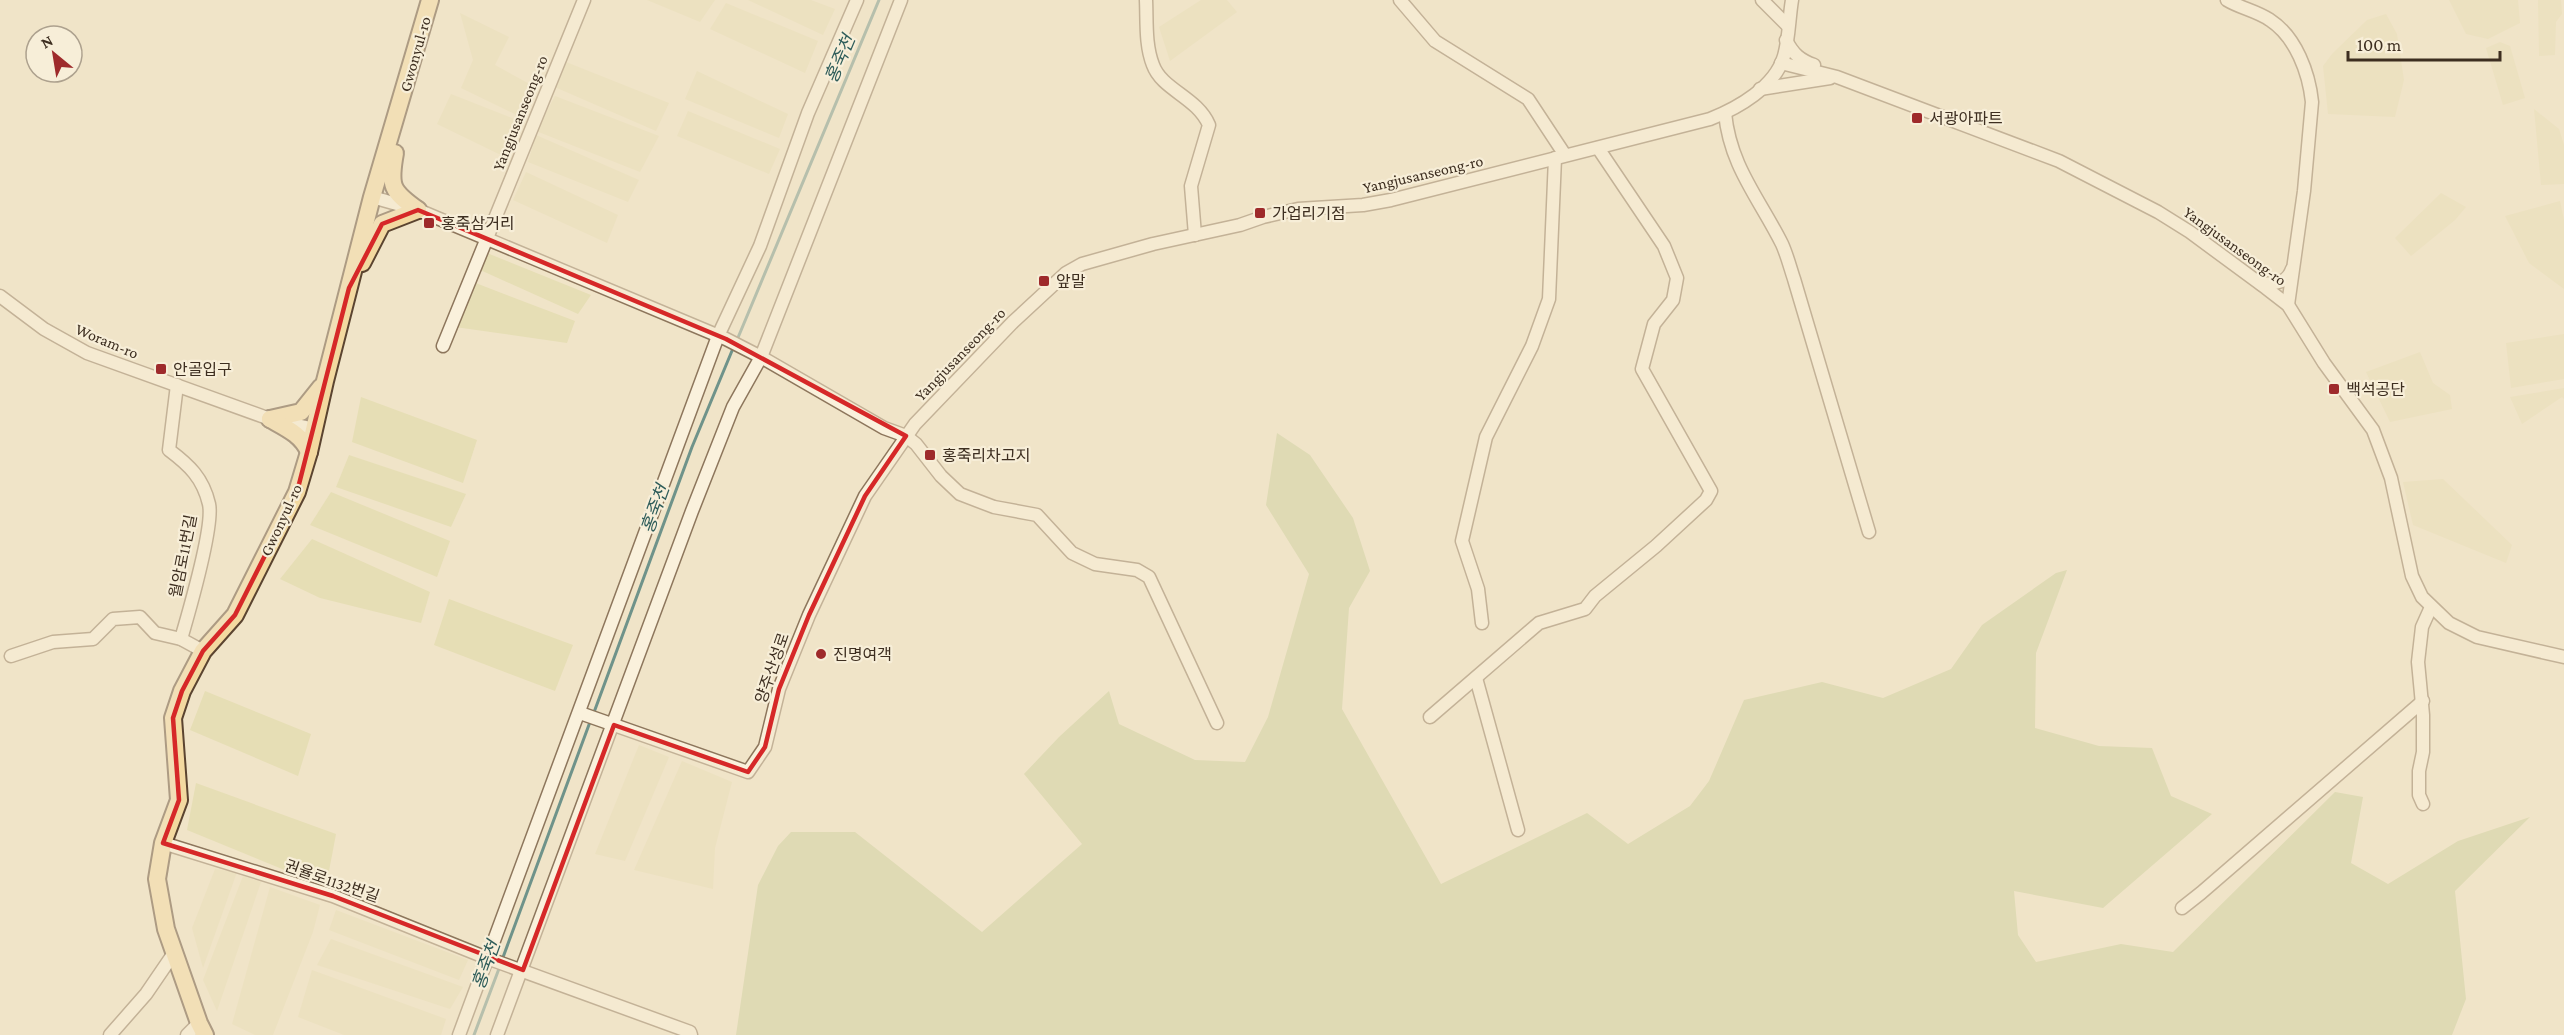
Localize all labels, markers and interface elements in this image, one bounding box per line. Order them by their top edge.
street label: Gwonyul-ro [396,14,435,94]
north arrow [24,24,84,84]
scale bar [2348,24,2500,62]
water label: 홍죽천 [821,30,860,86]
text: N [38,31,56,52]
text: 100 m [2357,35,2402,55]
street label: Yangjusanseong-ro [489,53,552,173]
place label: 서광아파트 [1929,110,2003,127]
marker: 서광아파트 [1910,111,1924,125]
street label: Yangjusanseong-ro [1361,152,1485,197]
street label: Yangjusanseong-ro [2180,203,2290,290]
place label: 가업리기점 [1272,205,1346,222]
marker: 가업리기점 [1253,206,1267,220]
place label: 홍죽삼거리 [441,215,515,232]
marker: 홍죽삼거리 [422,216,436,230]
place label: 앞말 [1056,273,1086,290]
marker: 앞말 [1037,274,1051,288]
street label: Yangjusanseong-ro [911,304,1009,405]
street label: Woram-ro [73,320,141,362]
place label: 안골입구 [173,361,232,378]
marker: 안골입구 [154,362,168,376]
place label: 백석공단 [2346,381,2405,398]
marker: 백석공단 [2327,382,2341,396]
place label: 홍죽리차고지 [942,447,1030,464]
marker: 홍죽리차고지 [923,448,937,462]
water label: 홍죽천 [637,480,674,536]
street label: Gwonyul-ro [257,481,306,559]
street label: 월암로11번길 [167,513,199,599]
street label: 양주산성로 [752,630,792,706]
place label: 진명여객 [833,646,892,663]
marker: 진명여객 [814,647,828,661]
street label: 권율로1132번길 [282,857,382,905]
water label: 홍죽천 [468,936,505,992]

